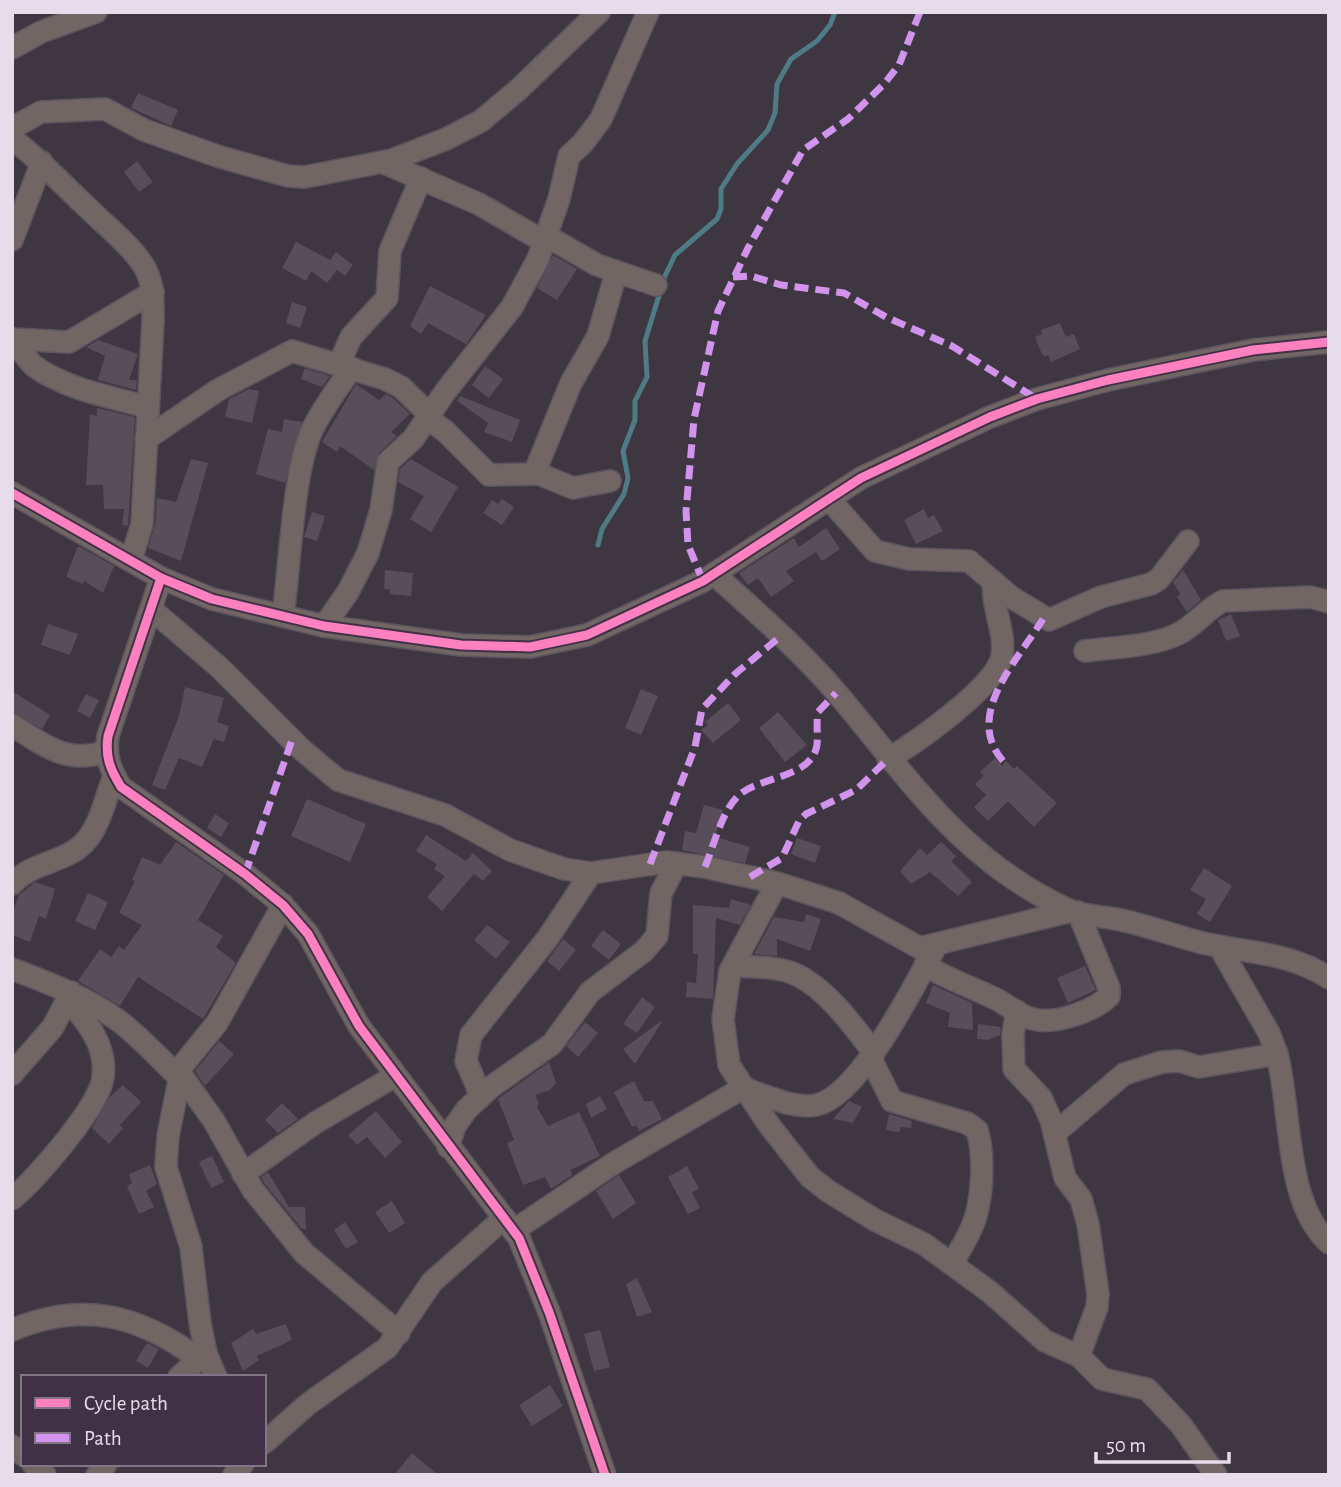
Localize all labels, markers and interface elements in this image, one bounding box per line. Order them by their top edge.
legend [21,1375,266,1466]
text: Cycle path [84,1393,168,1414]
scale bar [1096,1420,1229,1464]
text: Path [84,1428,122,1449]
text: 50 m [1106,1435,1146,1456]

